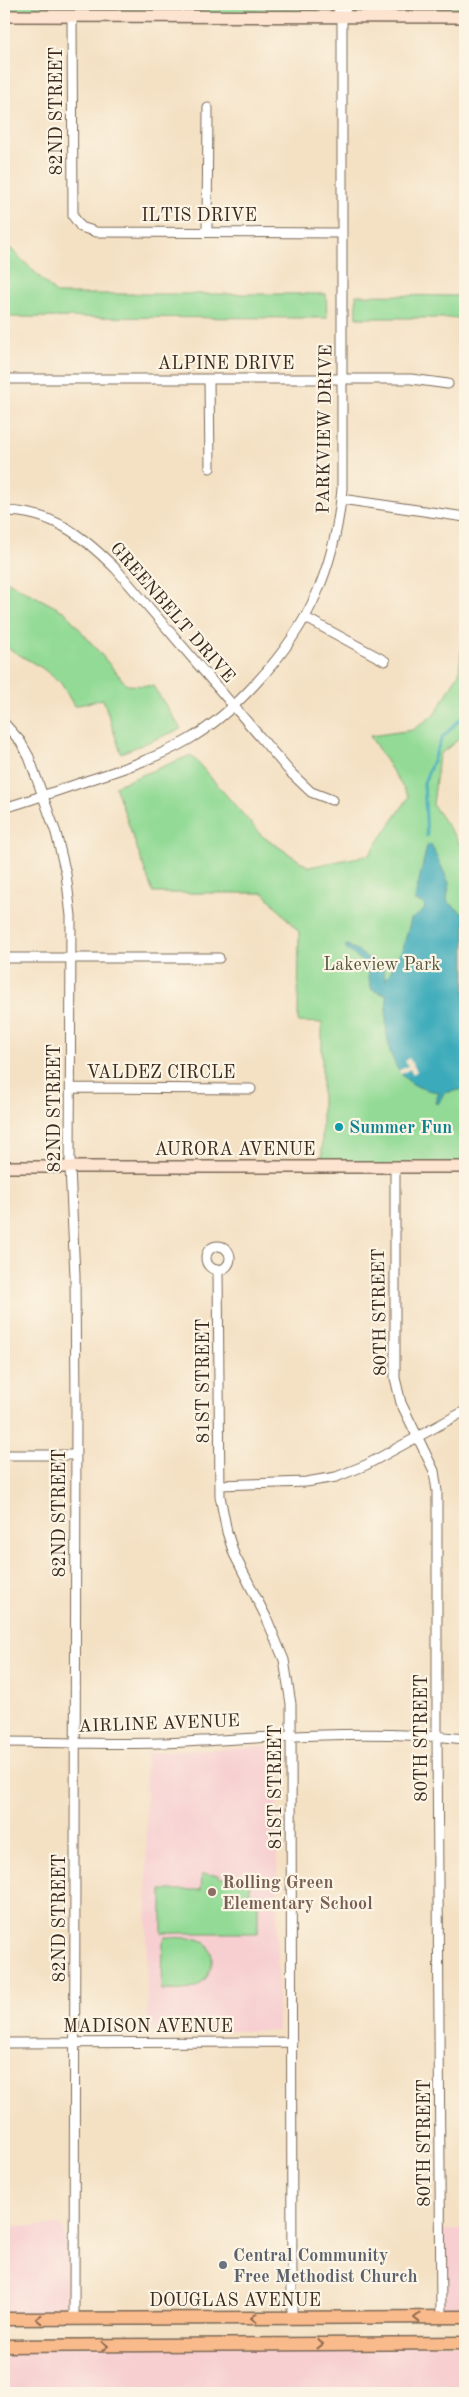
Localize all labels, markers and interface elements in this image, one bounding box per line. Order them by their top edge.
street label: 82ND STREET [48,47,66,175]
street label: ILTIS DRIVE [141,207,257,225]
street label: PARKVIEW DRIVE [315,344,335,514]
street label: ALPINE DRIVE [158,355,294,373]
street label: GREENBELT DRIVE [107,539,238,686]
park label: Lakeview Park [323,956,441,974]
street label: 82ND STREET [46,1044,64,1172]
street label: VALDEZ CIRCLE [87,1064,235,1082]
place label: Summer Fun [349,1119,452,1137]
marker: Summer Fun [333,1121,345,1133]
street label: AURORA AVENUE [155,1141,315,1159]
street label: 80TH STREET [370,1248,390,1376]
street label: 81ST STREET [195,1319,213,1443]
street label: 82ND STREET [51,1449,69,1577]
street label: 80TH STREET [413,1674,431,1802]
street label: AIRLINE AVENUE [78,1712,240,1736]
street label: 81ST STREET [267,1725,285,1849]
street label: 82ND STREET [51,1854,69,1982]
place label: Rolling Green Elementary School [222,1874,373,1913]
marker: Rolling Green Elementary School [206,1886,218,1898]
street label: MADISON AVENUE [63,2018,233,2036]
street label: 80TH STREET [416,2079,434,2207]
place label: Central Community Free Methodist Church [233,2247,418,2286]
marker: Central Community Free Methodist Church [217,2259,229,2271]
street label: DOUGLAS AVENUE [149,2292,321,2310]
one-way arrow [250,2313,258,2323]
one-way arrow [412,2313,420,2323]
one-way arrow [35,2314,42,2324]
one-way arrow [316,2339,324,2349]
one-way arrow [102,2341,109,2351]

